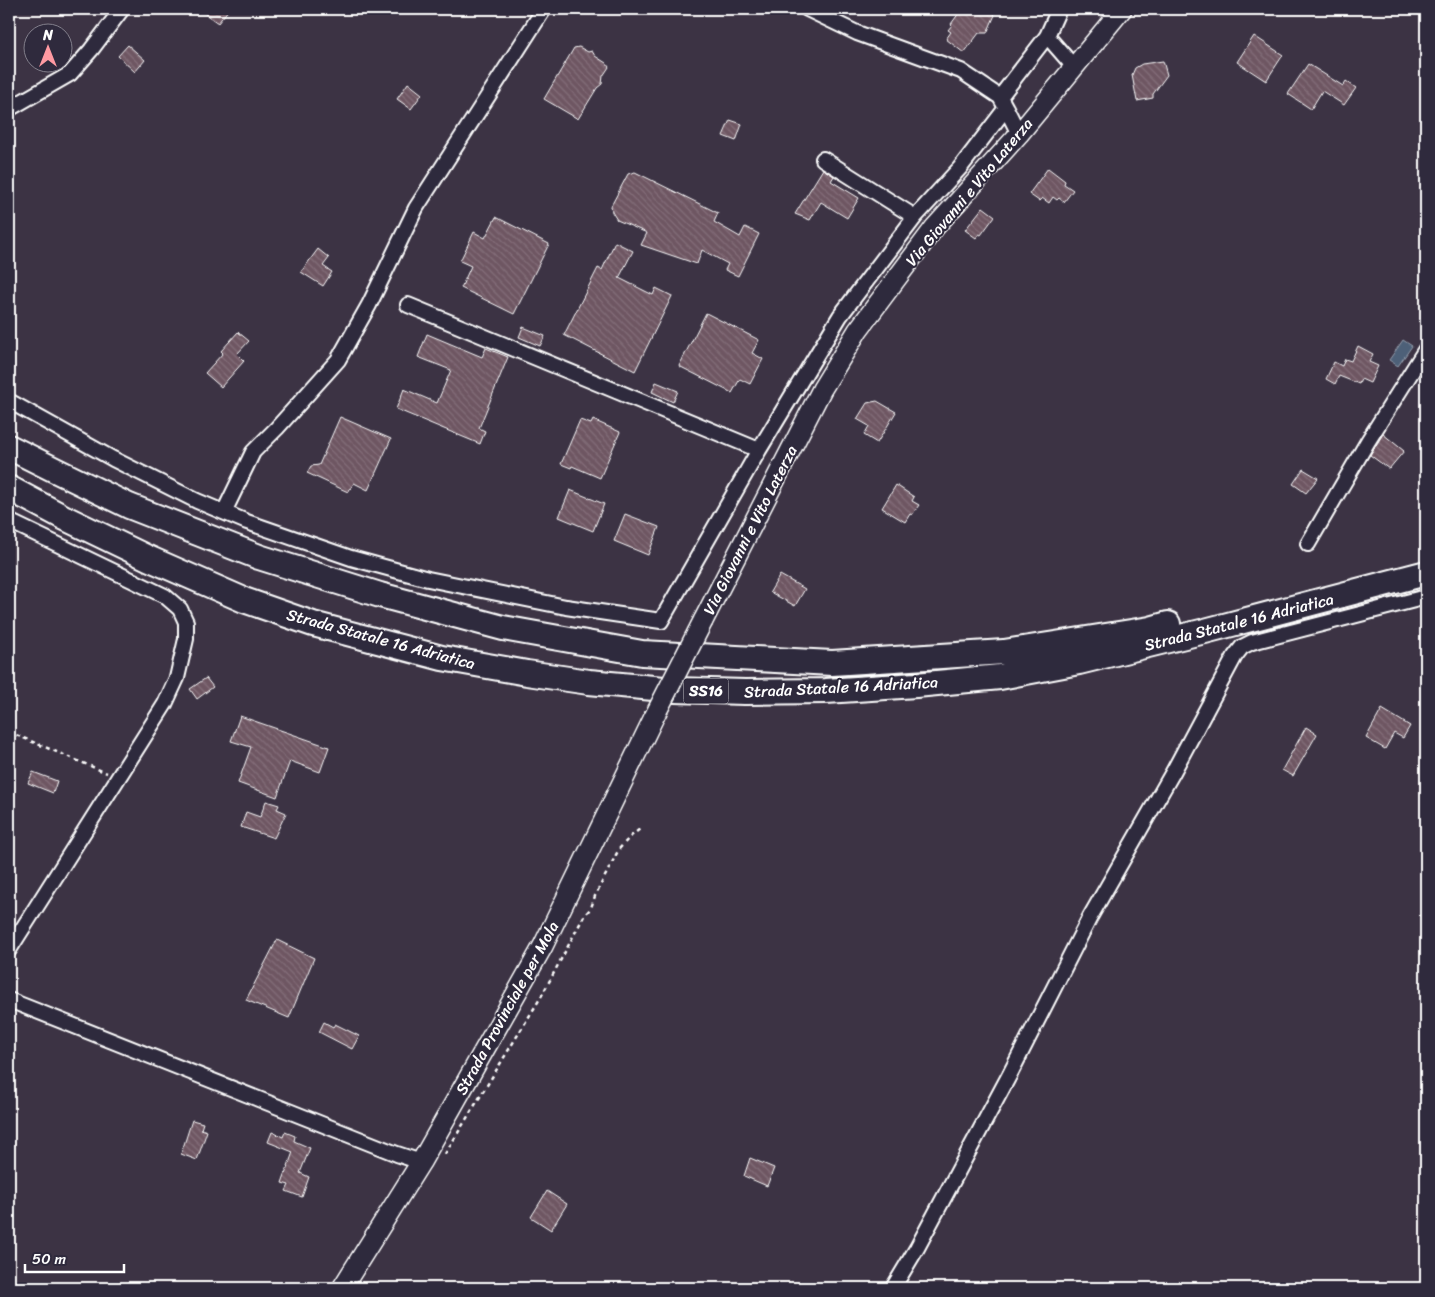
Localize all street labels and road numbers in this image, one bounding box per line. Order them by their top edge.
street label: Via Giovanni e Vito Laterza [898,111,1040,273]
street label: Via Giovanni e Vito Laterza [695,440,805,620]
street label: Strada Statale 16 Adriatica [1141,584,1337,660]
street label: Strada Statale 16 Adriatica [283,600,479,678]
street label: Strada Statale 16 Adriatica [743,667,939,707]
road number: SS16 [684,678,728,704]
street label: Strada Provinciale per Mola [447,916,567,1100]

